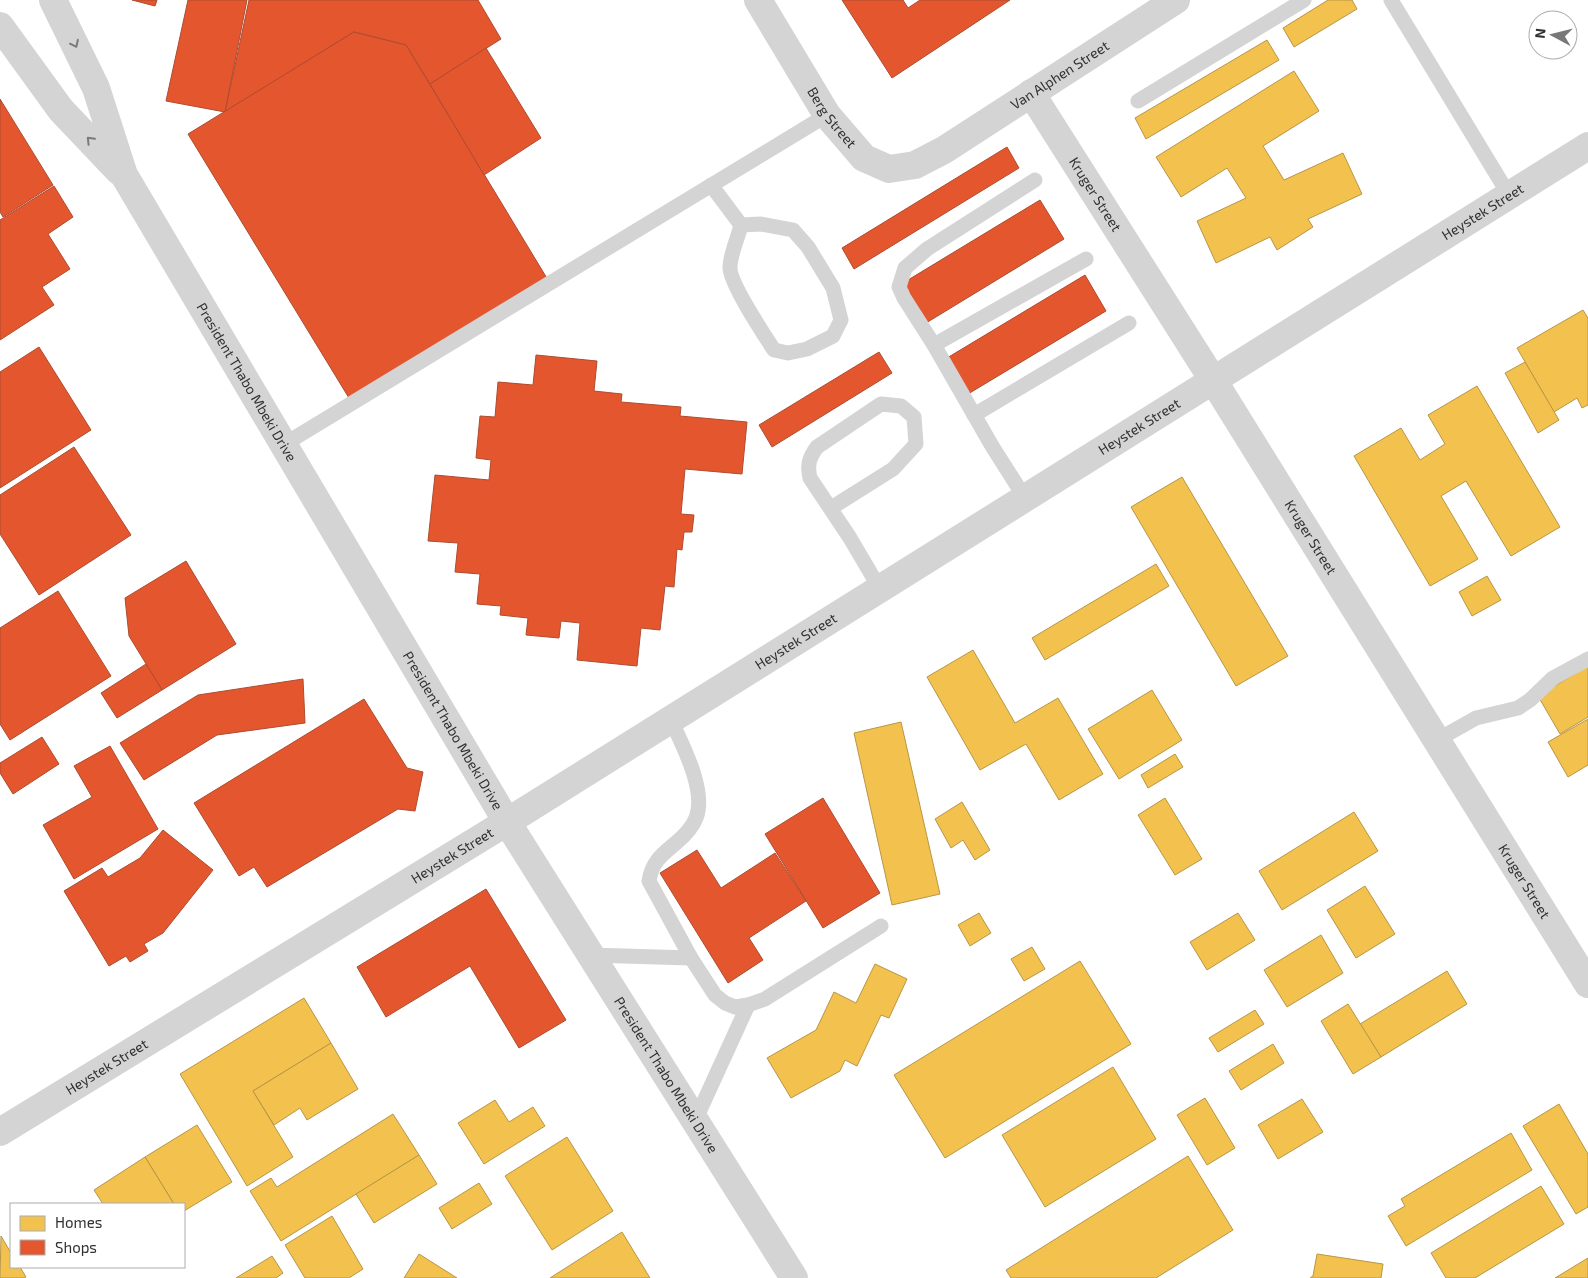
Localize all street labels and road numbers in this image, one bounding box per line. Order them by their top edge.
street label: Van Alphen Street [1007,37,1112,113]
street label: Berg Street [804,84,860,151]
street label: Kruger Street [1066,154,1126,234]
street label: Heystek Street [1438,179,1526,243]
street label: President Thabo Mbeki Drive [193,299,301,464]
street label: Heystek Street [1095,394,1183,458]
street label: Kruger Street [1282,497,1341,577]
street label: Heystek Street [752,609,840,673]
street label: President Thabo Mbeki Drive [400,648,507,813]
street label: Heystek Street [408,823,496,887]
street label: Kruger Street [1495,841,1554,922]
street label: President Thabo Mbeki Drive [611,993,722,1156]
street label: Heystek Street [62,1035,151,1098]

